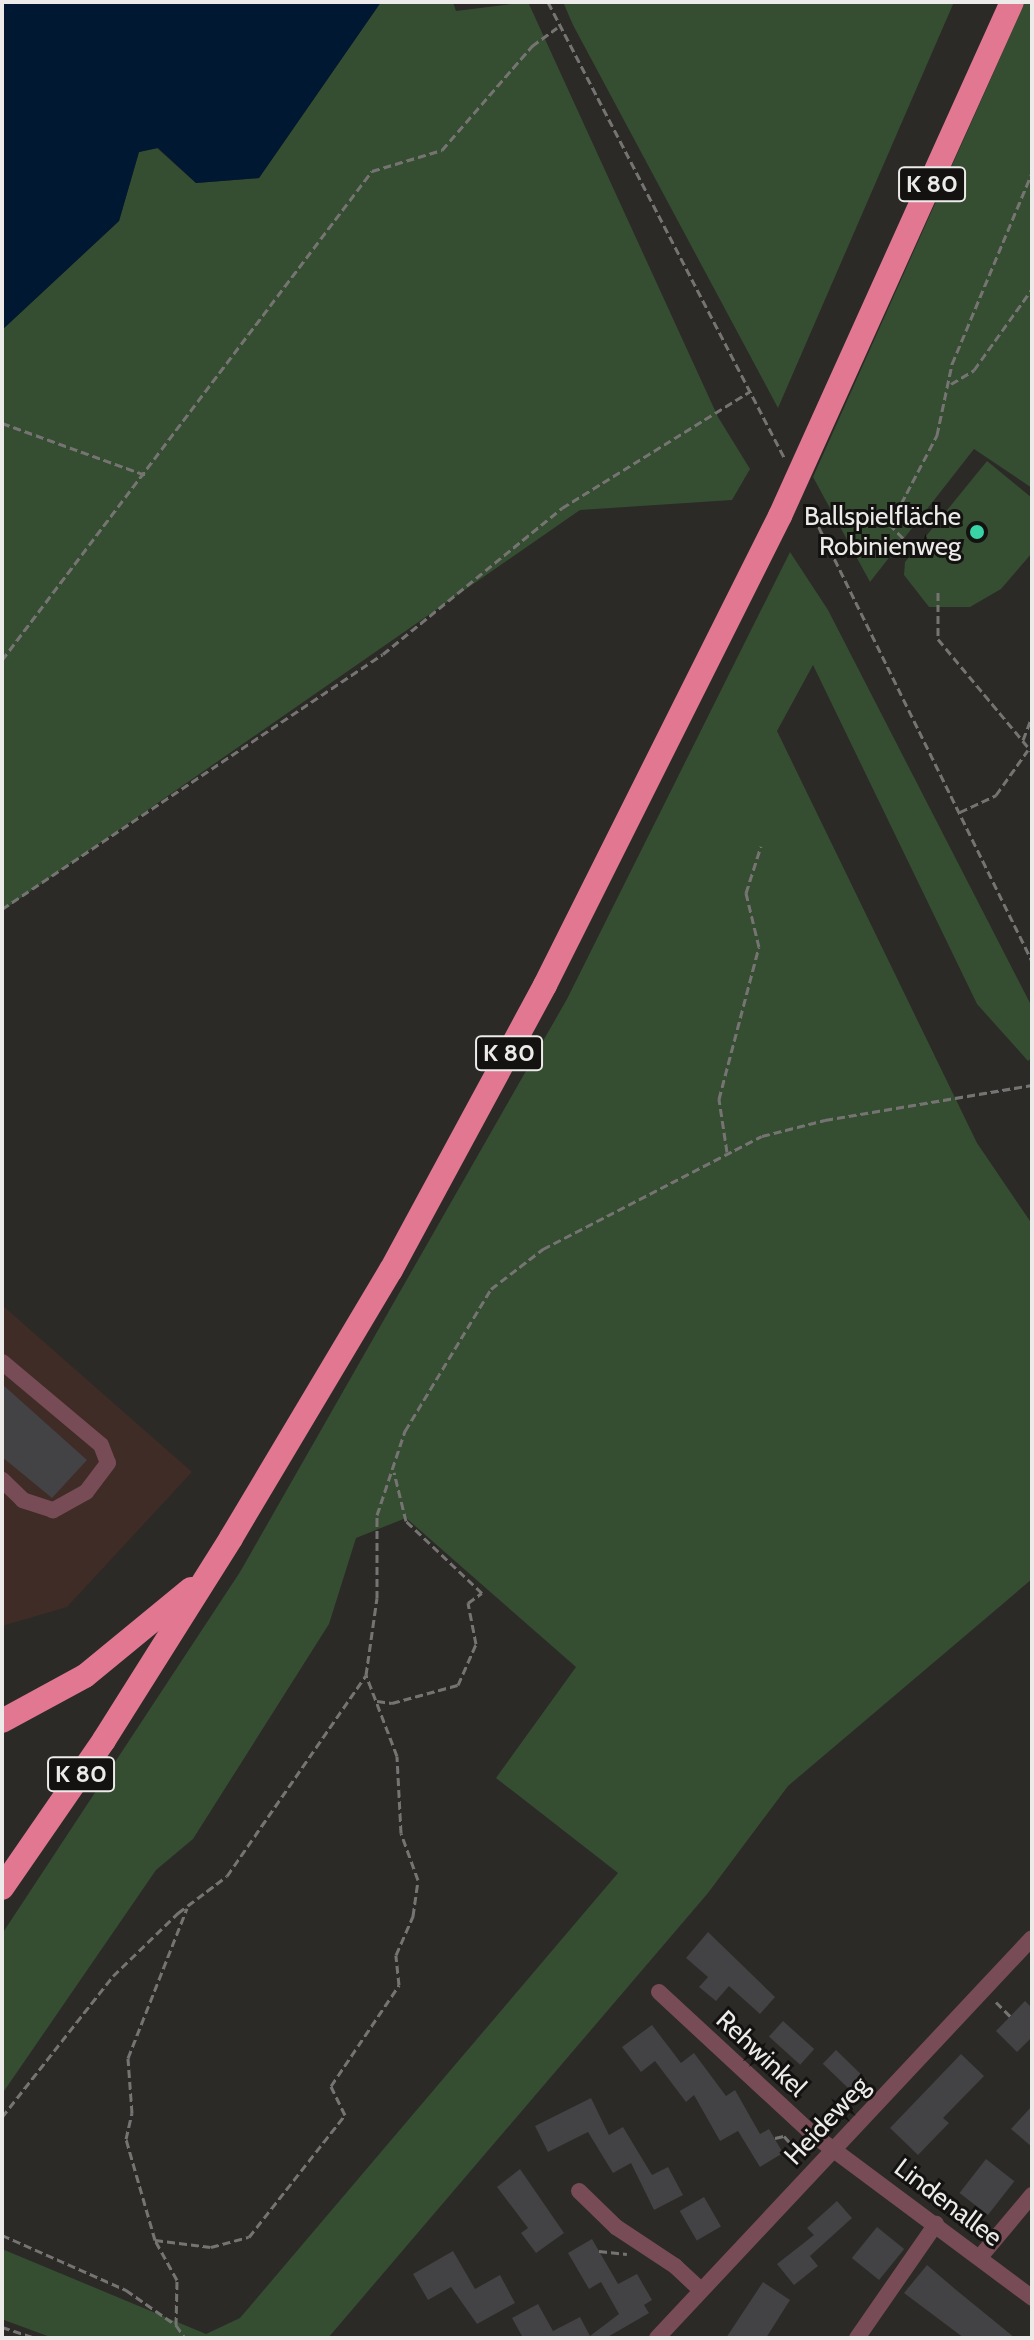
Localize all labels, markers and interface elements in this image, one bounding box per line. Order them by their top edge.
road number: K 80 [898,164,966,204]
place label: Ballspielfläche Robinienweg [804,501,961,562]
marker: Ballspielfläche Robinienweg [968,523,986,541]
road number: K 80 [475,1033,543,1073]
road number: K 80 [47,1754,115,1794]
street label: Rehwinkel [709,2004,813,2104]
street label: Heideweg [778,2070,876,2172]
street label: Lindenallee [888,2152,1008,2254]

